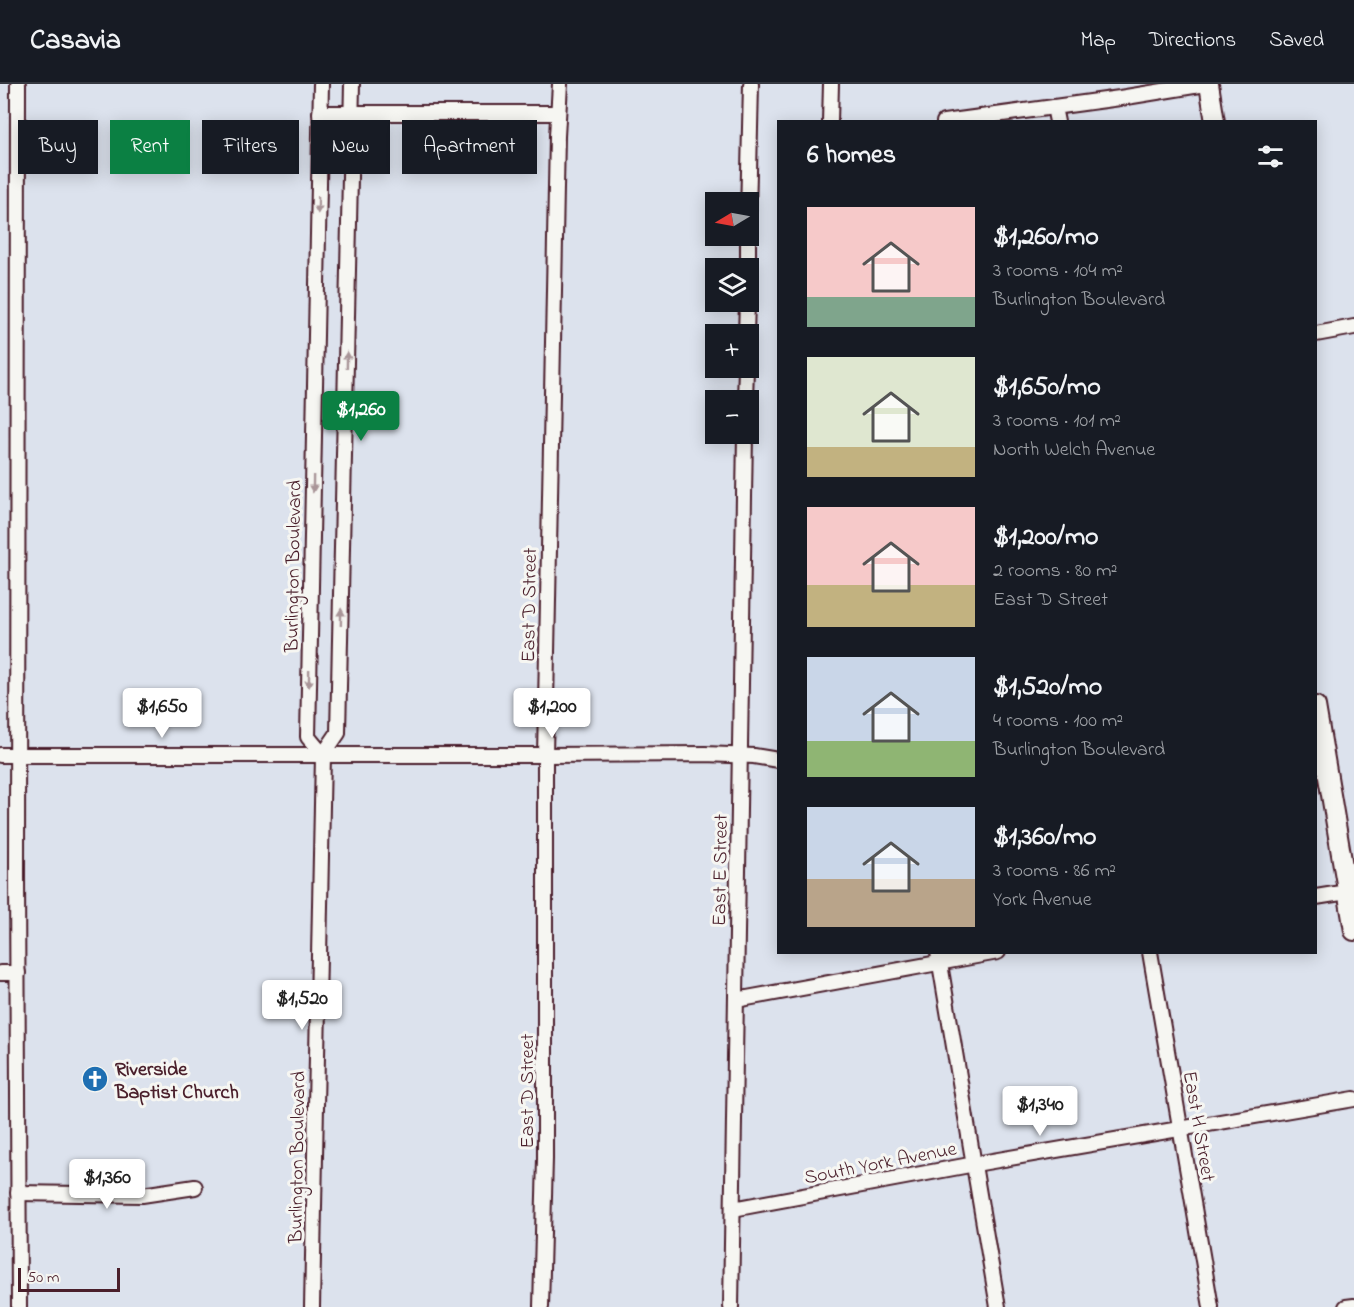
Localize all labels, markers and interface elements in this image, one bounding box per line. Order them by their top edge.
text: Casavia [30,21,121,62]
text: Map [1080,26,1116,56]
text: Directions [1149,26,1236,56]
text: Saved [1269,26,1324,56]
chip: Buy [18,120,98,174]
chip: Rent [110,120,190,174]
chip: Filters [202,120,299,174]
chip: New [311,120,390,174]
chip: Apartment [402,120,537,174]
text: 6 homes [807,137,896,175]
icon: filters [1254,140,1287,173]
north arrow [705,192,759,246]
map controls [705,192,759,444]
one-way arrow [314,196,323,215]
text: $1,260/mo [993,219,1099,257]
icon: home [855,231,927,303]
text: 3 rooms · 104 m² [993,257,1123,286]
button: layers [705,258,759,312]
text: Burlington Boulevard [993,286,1165,315]
button: + [705,324,759,378]
one-way arrow [342,350,351,369]
text: $1,650/mo [993,369,1101,407]
icon: home [855,381,927,453]
button: − [705,390,759,444]
pin: $1,260 [312,391,410,442]
text: $1,260 [336,396,386,425]
text: 3 rooms · 101 m² [993,407,1121,436]
text: North Welch Avenue [993,436,1155,465]
one-way arrow [308,475,318,494]
street label: Burlington Boulevard [278,480,312,653]
text: $1,200/mo [993,519,1099,557]
icon: home [855,531,927,603]
street label: East D Street [515,547,546,663]
text: 2 rooms · 80 m² [993,557,1118,586]
text: East D Street [993,586,1108,615]
one-way arrow [336,608,346,627]
text: $1,520/mo [993,669,1102,707]
one-way arrow [304,670,314,689]
icon: home [855,681,927,753]
pin: $1,650 [113,688,211,739]
pin: $1,200 [503,688,601,739]
text: $1,650 [137,693,187,722]
text: $1,200 [527,693,577,722]
text: 4 rooms · 100 m² [993,707,1123,736]
text: Burlington Boulevard [993,736,1165,765]
street label: East E Street [706,813,737,926]
text: $1,360/mo [993,819,1097,857]
icon: home [855,831,927,903]
text: 3 rooms · 86 m² [993,857,1116,886]
text: York Avenue [993,886,1092,915]
pin: $1,520 [253,980,351,1031]
text: $1,520 [276,985,328,1014]
street label: East D Street [514,1033,543,1148]
place label: Riverside Baptist Church [114,1056,239,1108]
church icon: Riverside Baptist Church [80,1064,110,1094]
street label: East H Street [1174,1069,1222,1184]
street label: Burlington Boulevard [282,1071,316,1244]
pin: $1,340 [991,1086,1089,1137]
text: $1,340 [1016,1091,1064,1120]
street label: South York Avenue [802,1135,959,1193]
pin: $1,360 [58,1159,156,1210]
text: $1,360 [83,1164,131,1193]
scale bar [18,1265,120,1292]
text: 50 m [27,1266,59,1290]

